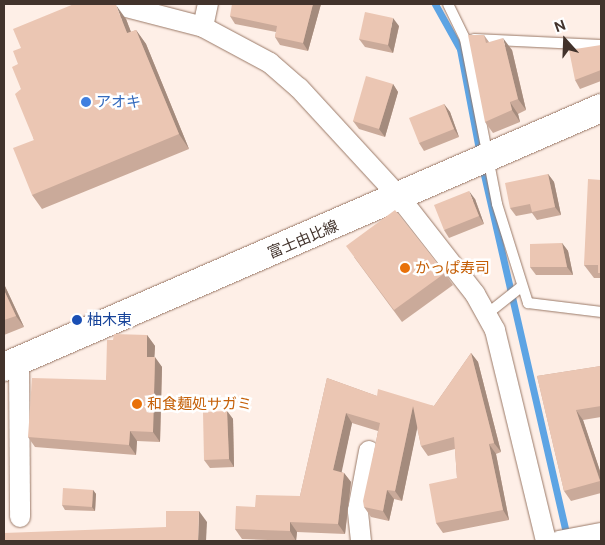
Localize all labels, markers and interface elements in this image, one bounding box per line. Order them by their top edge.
north arrow [540,15,590,65]
text: N [552,17,568,35]
place label: アオキ [96,93,141,111]
marker: アオキ [80,96,92,108]
street label: 富士由比線 [265,216,341,262]
place label: かっぱ寿司 [415,259,490,277]
marker: かっぱ寿司 [399,262,411,274]
place label: 柚木東 [87,311,132,329]
marker: 柚木東 [71,314,83,326]
place label: 和食麺処サガミ [147,395,252,413]
marker: 和食麺処サガミ [131,398,143,410]

